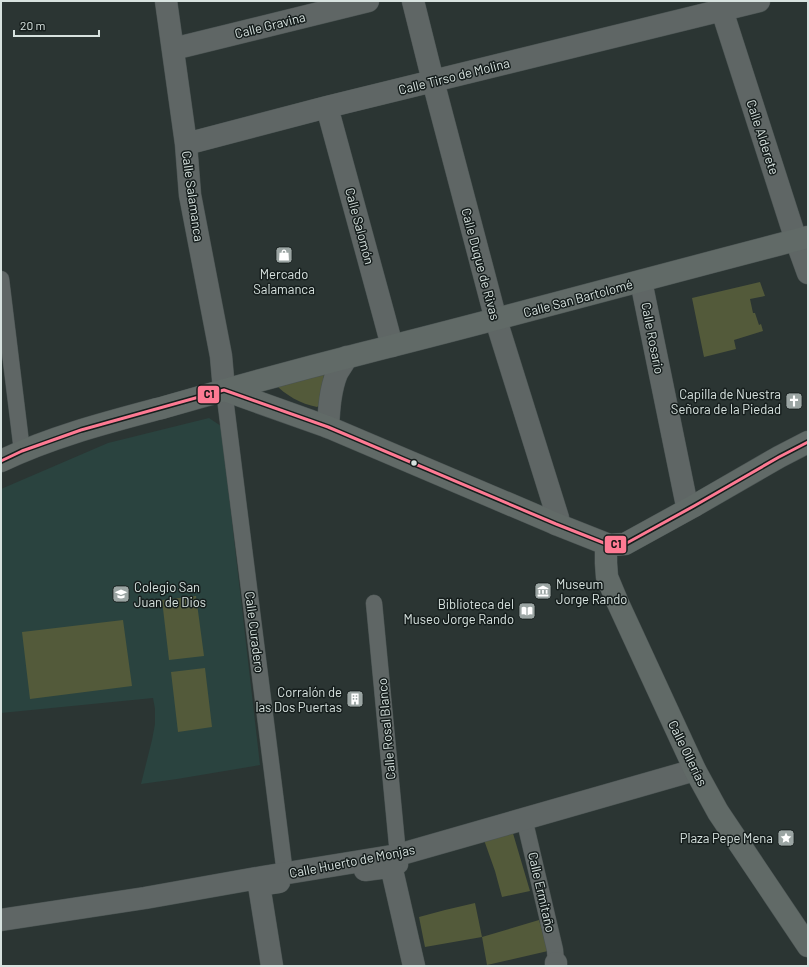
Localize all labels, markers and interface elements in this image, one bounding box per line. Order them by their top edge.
street label: Calle Gravina [233,8,307,42]
scale bar [14,12,99,38]
text: 20 m [20,18,46,32]
street label: Calle Tirso de Molina [397,54,511,98]
street label: Calle Alderete [743,98,783,177]
street label: Calle Salamanca [179,150,207,242]
street label: Calle Salomón [342,186,378,266]
street label: Calle Duque de Rivas [458,206,504,322]
shop icon: Mercado Salamanca [274,245,294,265]
place label: Mercado Salamanca [253,266,315,297]
street label: Calle San Bartolomé [522,276,635,320]
street label: Calle Rosario [638,301,668,375]
line badge: C1 [197,385,220,404]
place label: Capilla de Nuestra Señora de la Piedad [671,386,781,417]
text: C1 [204,387,214,400]
church icon: Capilla de Nuestra Señora de la Piedad [784,391,804,411]
unlabelled marker [409,458,419,468]
line badge: C1 [604,535,627,554]
text: C1 [611,537,621,550]
place label: Museum Jorge Rando [556,576,627,607]
place label: Colegio San Juan de Dios [134,579,206,610]
museum icon: Museum Jorge Rando [533,581,553,601]
school or university icon: Colegio San Juan de Dios [111,584,131,604]
street label: Calle Curadero [242,590,268,674]
place label: Biblioteca del Museo Jorge Rando [404,596,514,627]
library icon: Biblioteca del Museo Jorge Rando [517,601,537,621]
street label: Calle Rosal Blanco [374,678,398,780]
place label: Corralón de las Dos Puertas [255,684,342,715]
building icon: Corralón de las Dos Puertas [345,689,365,709]
street label: Calle Ollerías [665,717,711,789]
place icon: Plaza Pepe Mena [776,828,796,848]
place label: Plaza Pepe Mena [680,830,773,846]
street label: Calle Huerto de Monjas [288,841,416,881]
street label: Calle Ermitaño [525,850,559,934]

